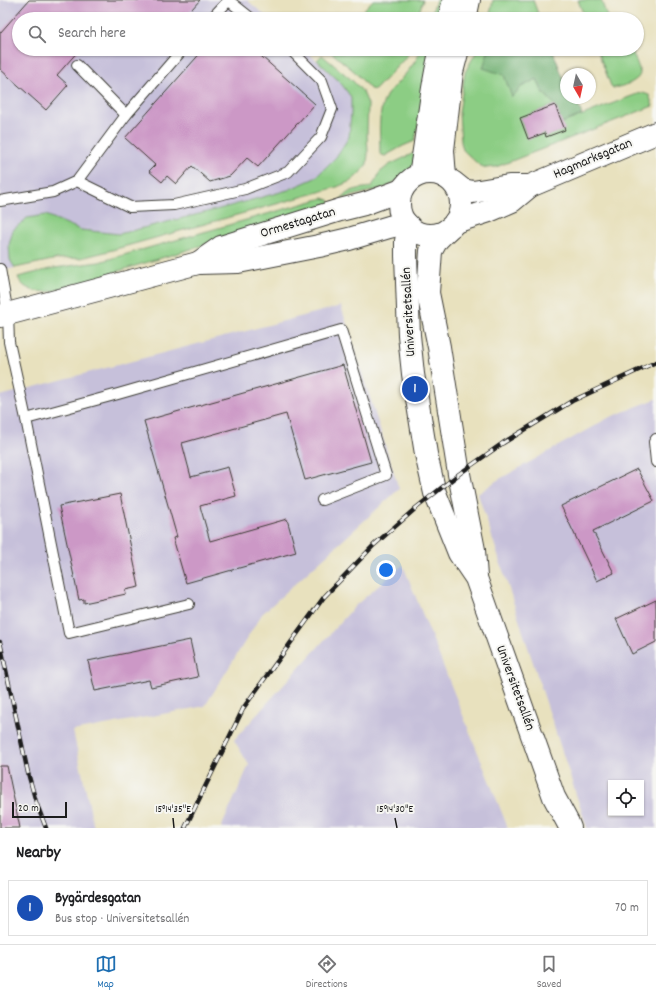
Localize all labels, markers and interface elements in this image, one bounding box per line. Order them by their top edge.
search box [12,12,644,56]
icon: search [26,23,48,45]
text: Search here [58,23,126,45]
north arrow [560,68,596,104]
street label: Hagmarksgatan [551,133,635,185]
street label: Ormestagatan [258,202,338,244]
street label: Universitetsallén [397,267,421,357]
pin: 1 [402,374,428,404]
your location [376,560,396,580]
street label: Universitetsallén [490,643,540,733]
map controls [608,780,644,816]
button: locate [608,780,644,816]
scale bar [12,800,67,819]
text: 20 m [18,801,39,817]
text: 15°14'35"E [155,803,191,817]
text: 15°14'30"E [377,803,414,817]
text: Nearby [16,842,60,866]
text: Bygärdesgatan [55,888,141,910]
text: 1 [29,899,31,918]
text: 70 m [615,899,639,918]
text: Bus stop · Universitetsallén [55,910,189,929]
tab: Map [95,953,117,993]
tab: Directions [306,953,348,993]
tab: Saved [537,953,561,993]

